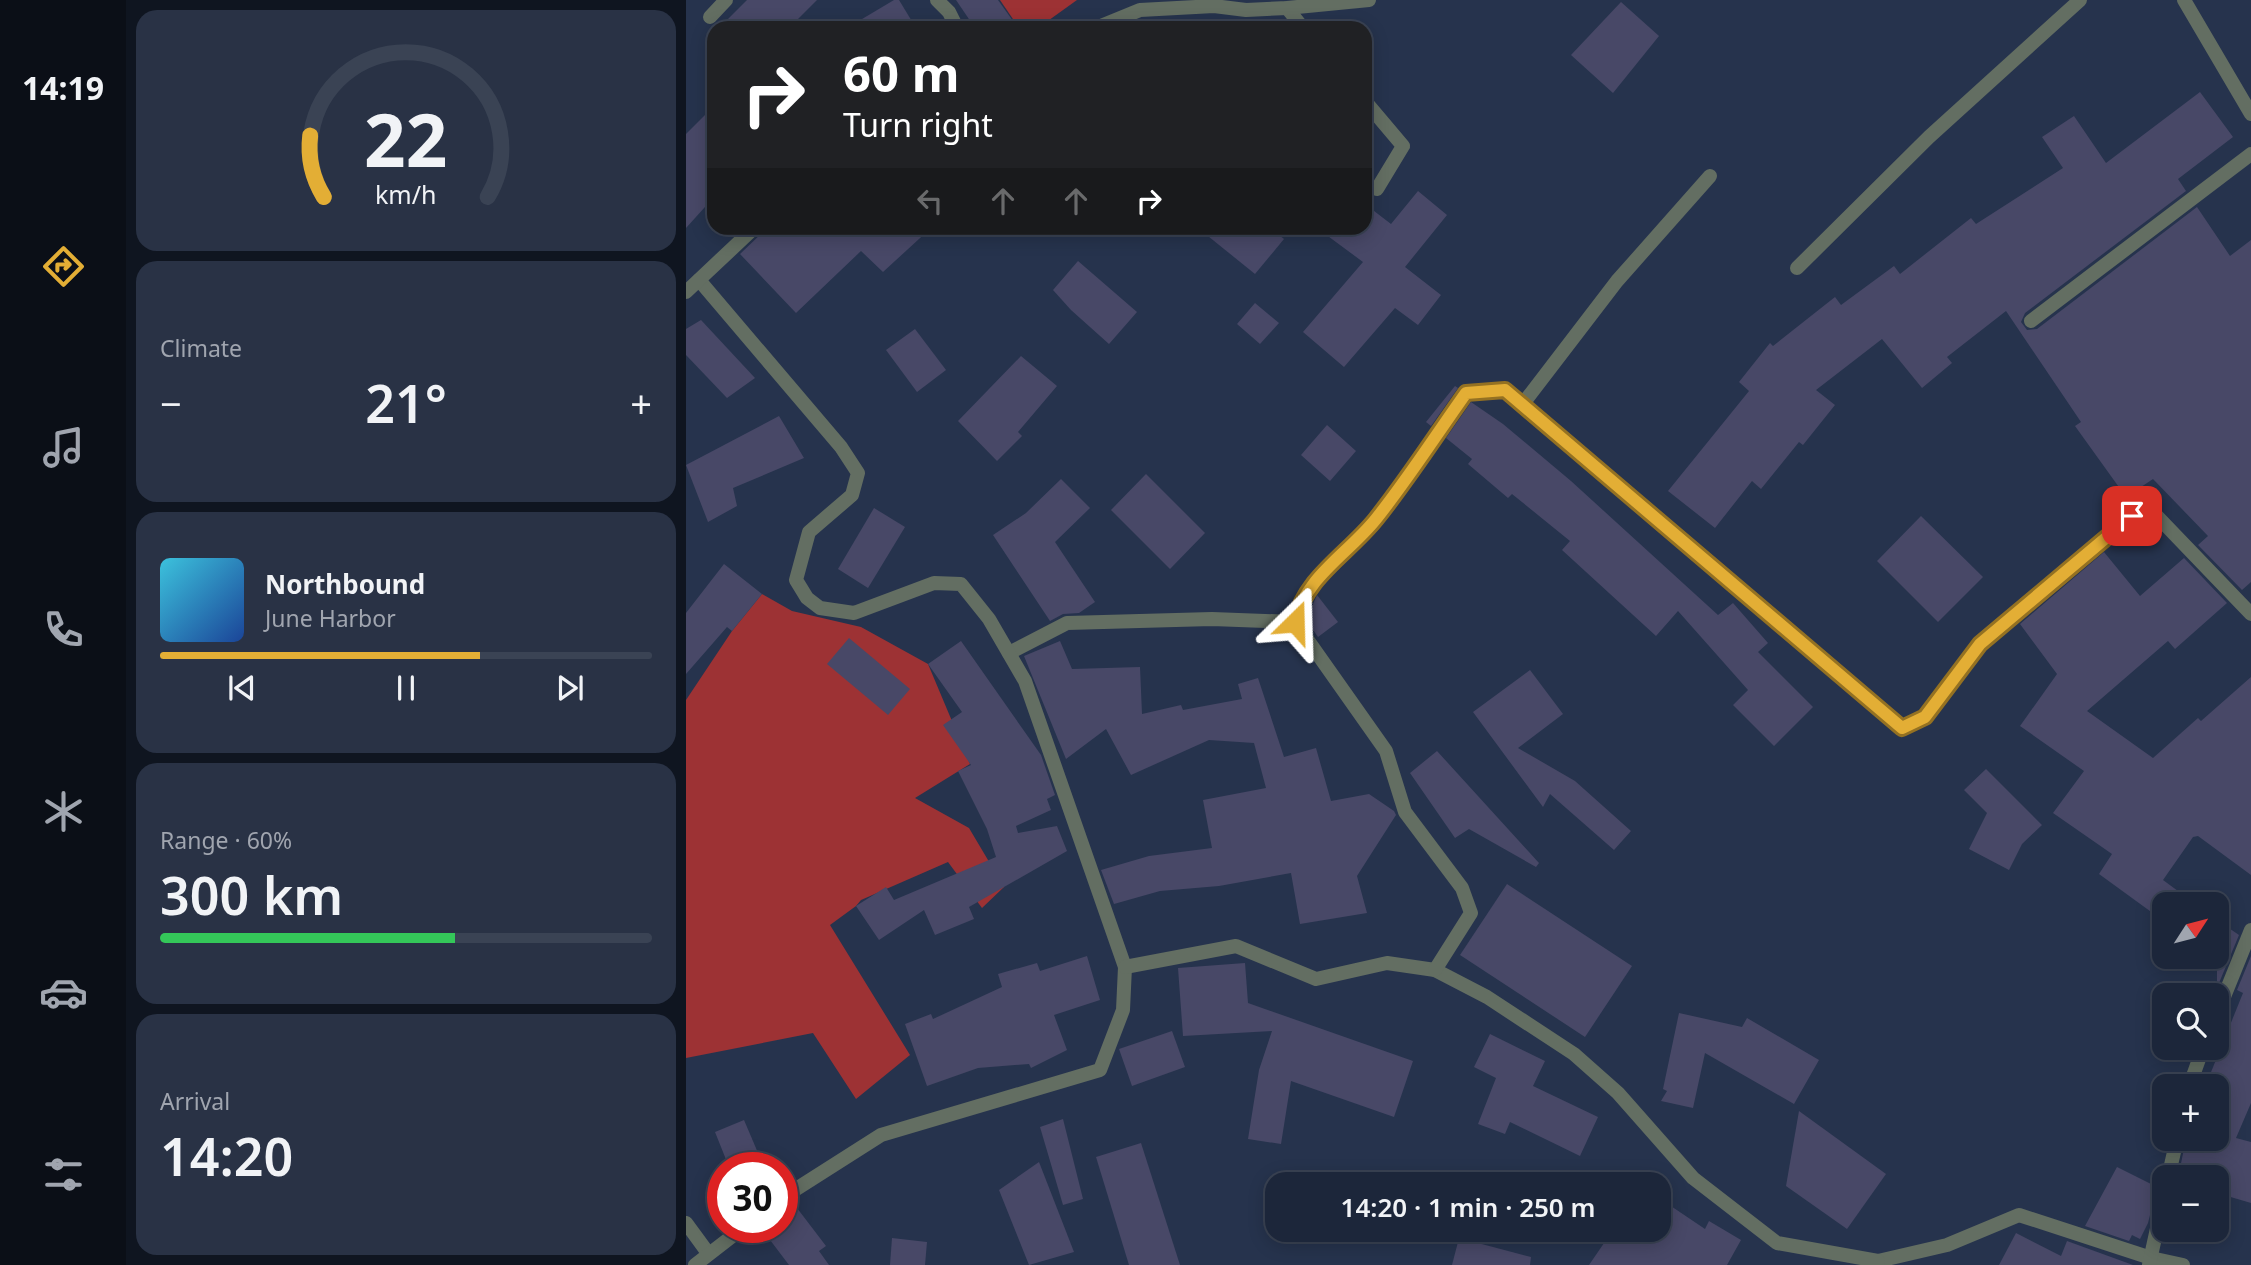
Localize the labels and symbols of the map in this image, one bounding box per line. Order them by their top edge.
pin [2102,486,2162,546]
position arrow [1258,585,1332,659]
north arrow [2152,892,2230,970]
speed limit sign: 30 [707,1152,798,1243]

